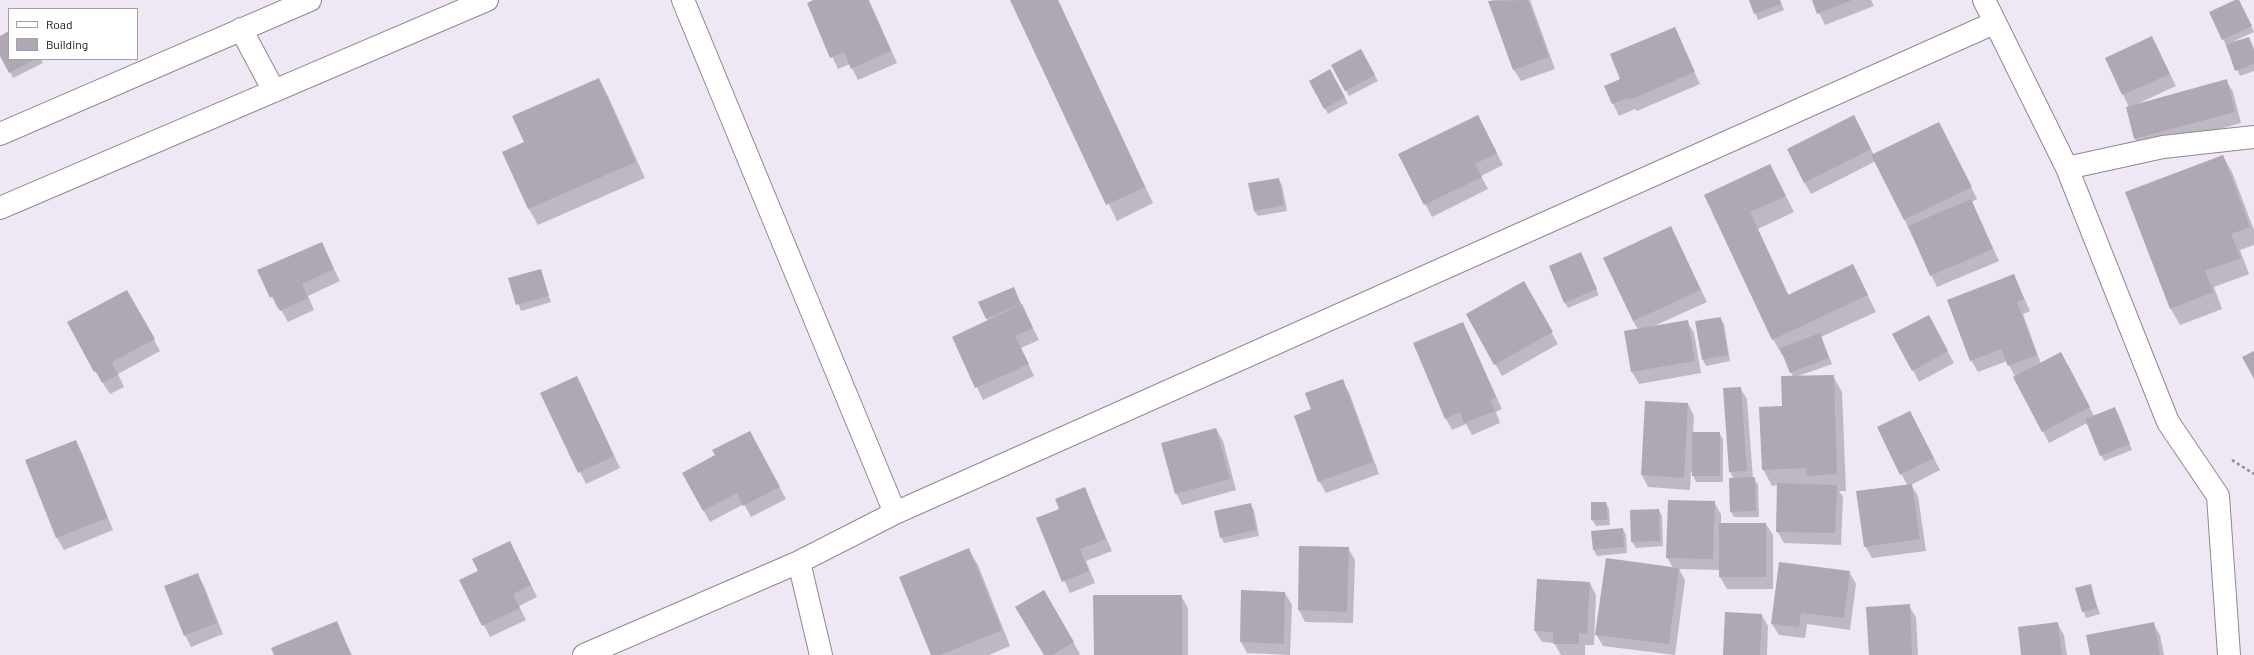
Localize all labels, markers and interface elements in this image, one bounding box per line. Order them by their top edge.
legend [8,8,138,60]
text: Road [46,17,73,31]
text: Building [46,37,88,51]

